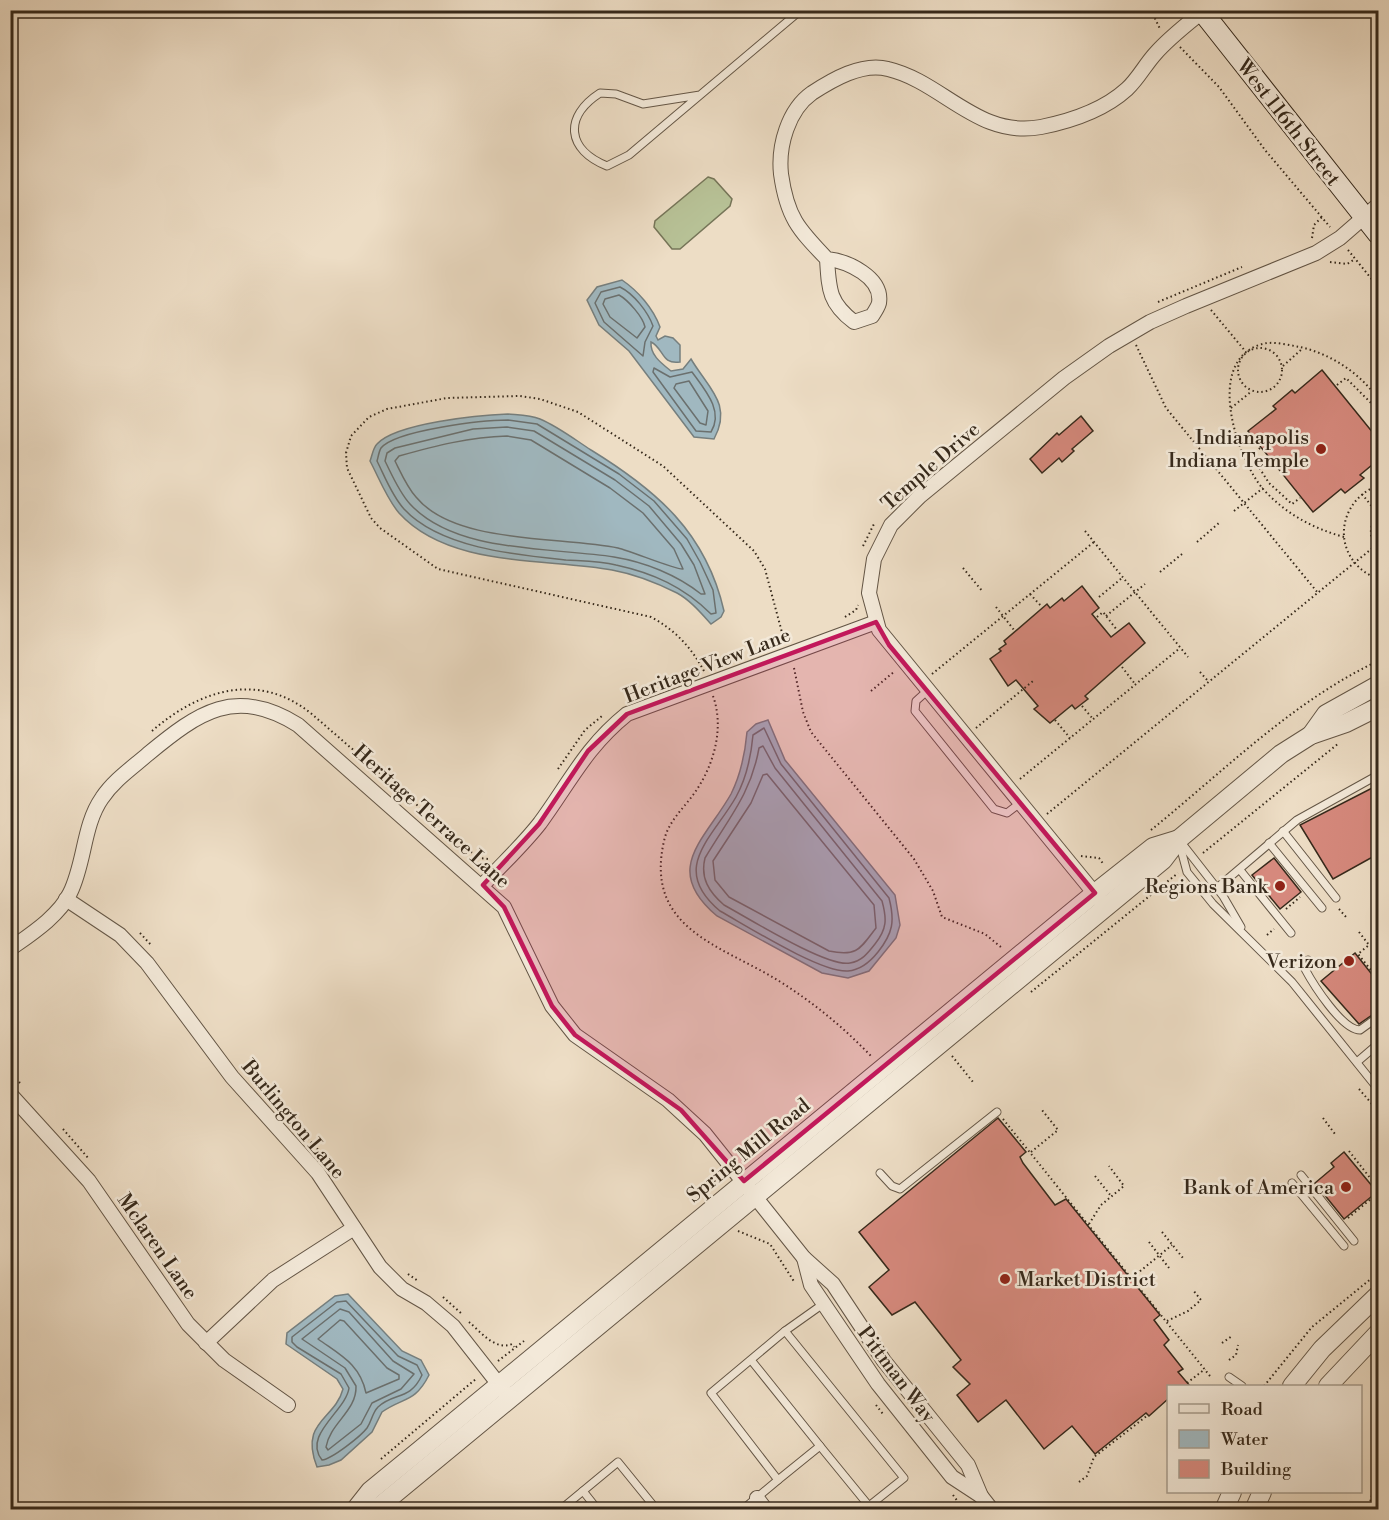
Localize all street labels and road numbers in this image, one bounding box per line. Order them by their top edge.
street label: West 116th Street [1230,54,1345,191]
street label: Temple Drive [877,418,985,517]
street label: Heritage View Lane [621,623,794,710]
street label: Heritage Terrace Lane [347,740,515,894]
street label: Burlington Lane [235,1054,350,1185]
street label: Spring Mill Road [682,1093,816,1209]
street label: Mclaren Lane [111,1189,202,1305]
street label: Pittman Way [851,1322,940,1428]

